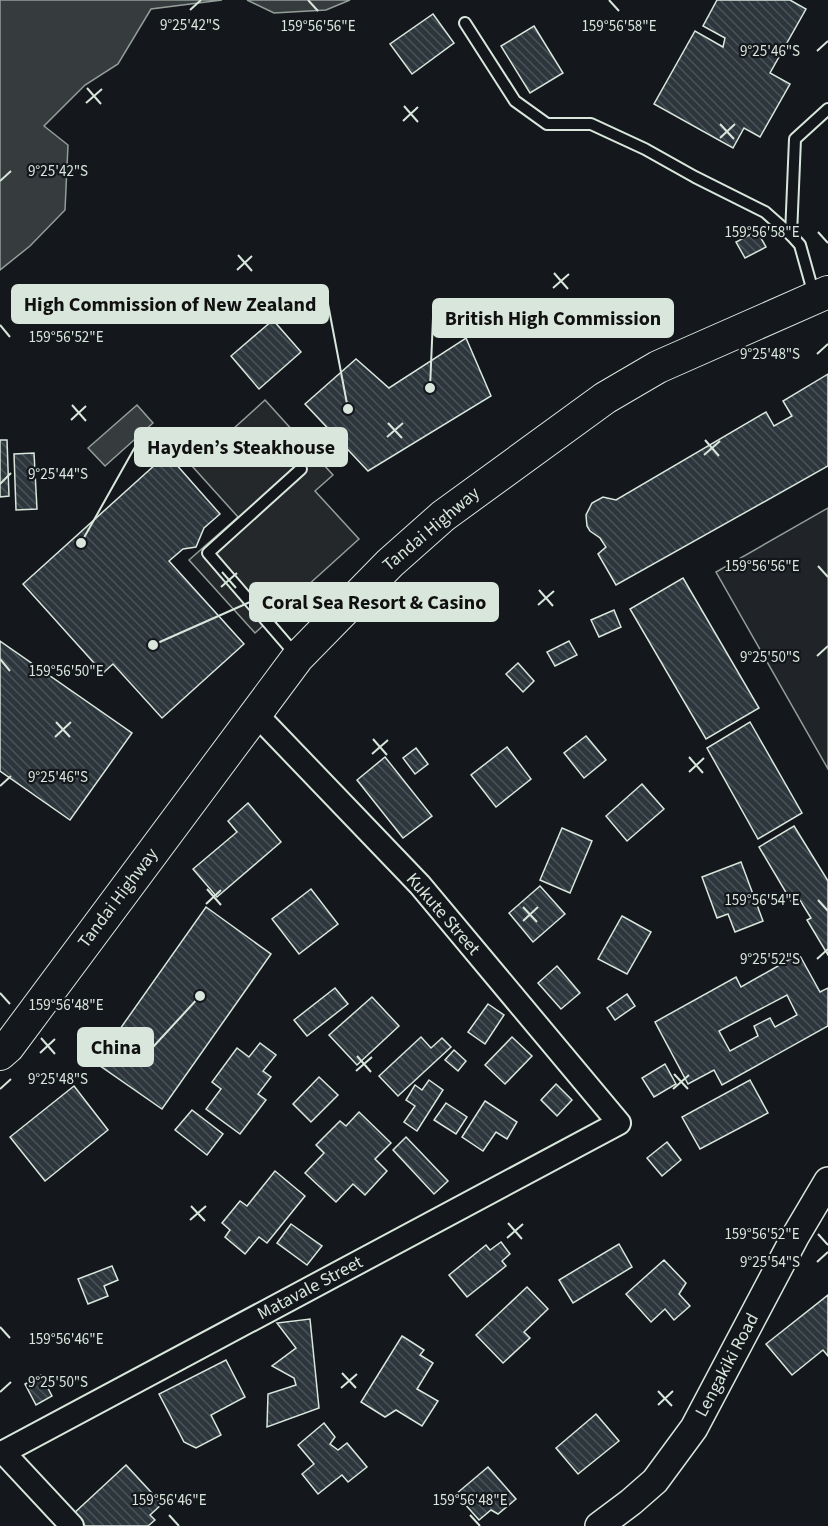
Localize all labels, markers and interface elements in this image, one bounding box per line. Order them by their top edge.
text: 9°25'42"S [160,15,220,36]
text: 159°56'56"E [280,16,356,37]
text: 159°56'58"E [581,16,657,37]
text: 9°25'46"S [740,41,800,62]
text: 9°25'42"S [28,161,88,182]
text: 159°56'58"E [724,222,800,243]
callout: High Commission of New Zealand [12,285,328,323]
text: High Commission of New Zealand [24,291,316,319]
callout: British High Commission [433,299,673,337]
text: British High Commission [445,305,661,333]
text: 159°56'52"E [28,327,104,348]
text: 9°25'48"S [740,344,800,365]
callout: Hayden’s Steakhouse [135,428,347,466]
text: Hayden’s Steakhouse [147,434,335,462]
text: 9°25'44"S [28,464,88,485]
street label: Tandai Highway [377,481,485,577]
text: 159°56'56"E [724,556,800,577]
callout: Coral Sea Resort & Casino [250,583,498,621]
text: Coral Sea Resort & Casino [262,589,486,617]
text: 9°25'50"S [740,647,800,668]
text: 159°56'50"E [28,661,104,682]
text: 9°25'46"S [28,767,88,788]
street label: Tandai Highway [72,842,164,953]
street label: Kukute Street [400,867,486,961]
text: 159°56'54"E [724,890,800,911]
text: 9°25'52"S [740,949,800,970]
text: 159°56'48"E [28,995,104,1016]
callout: China [78,1028,153,1066]
text: China [91,1034,141,1062]
text: 9°25'48"S [28,1069,88,1090]
text: 159°56'52"E [724,1224,800,1245]
street label: Matavale Street [253,1250,367,1326]
text: 9°25'54"S [740,1252,800,1273]
street label: Lengakiki Road [689,1309,765,1421]
text: 159°56'46"E [28,1329,104,1350]
text: 9°25'50"S [28,1372,88,1393]
text: 159°56'46"E [131,1490,207,1511]
text: 159°56'48"E [432,1490,508,1511]

